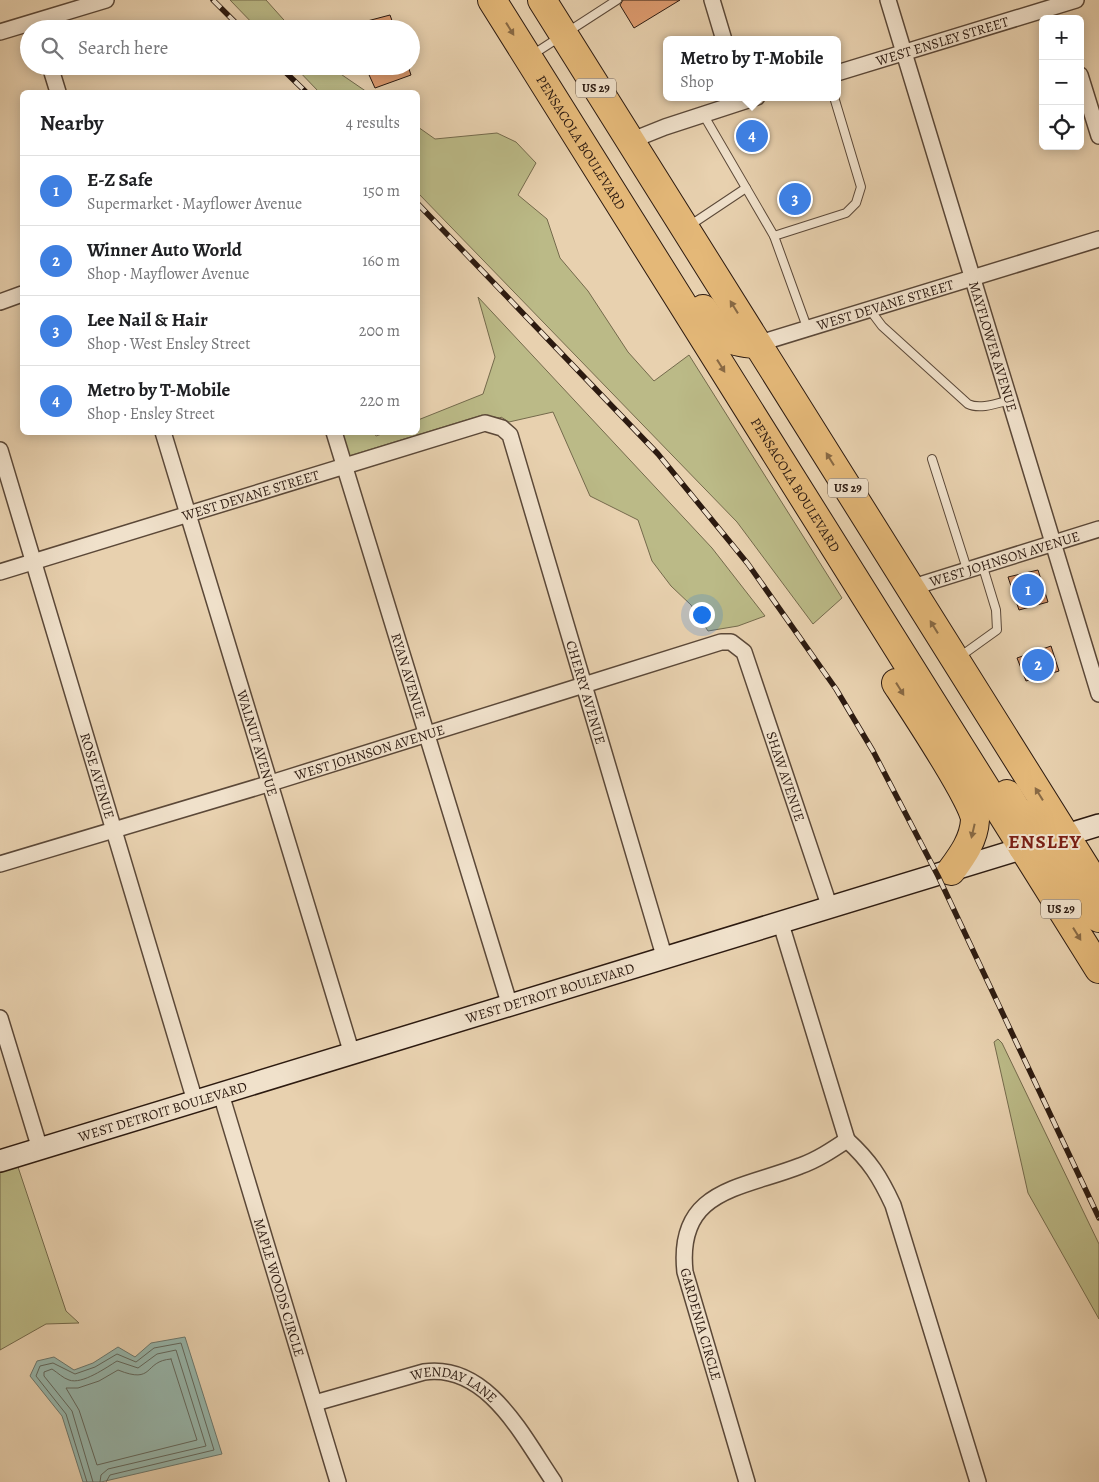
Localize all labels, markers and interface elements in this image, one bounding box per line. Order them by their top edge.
street label: WEST ENSLEY STREET [873,12,1011,71]
map controls [1039,15,1084,150]
button: + [1039,15,1084,60]
search box [20,20,420,75]
one-way arrow [505,22,515,35]
icon: search [38,34,66,62]
text: Search here [78,35,168,61]
popup [663,36,841,101]
text: Metro by T-Mobile [680,45,824,71]
button: − [1039,60,1084,105]
text: Shop [680,71,714,93]
street label: PENSACOLA BOULEVARD [531,72,630,214]
road number: US 29 [576,78,616,98]
button: locate [1039,105,1084,150]
text: Nearby [40,109,103,137]
text: 4 results [346,112,400,134]
pin: 4 [736,117,768,155]
text: E-Z Safe [87,167,153,193]
text: 1 [53,180,59,202]
text: 150 m [363,180,400,202]
pin: 3 [779,180,811,218]
text: Supermarket · Mayflower Avenue [87,193,302,215]
text: Winner Auto World [87,237,242,263]
text: 2 [52,250,60,272]
text: 160 m [362,250,400,272]
text: Shop · Mayflower Avenue [87,263,250,285]
street label: WEST DEVANE STREET [813,275,956,335]
street label: MAYFLOWER AVENUE [964,279,1022,414]
one-way arrow [729,300,739,313]
text: Lee Nail & Hair [87,307,208,333]
text: 3 [53,320,59,342]
text: 200 m [359,320,400,342]
text: Shop · West Ensley Street [87,333,250,355]
one-way arrow [716,359,725,372]
text: Metro by T-Mobile [87,377,230,403]
text: 4 [52,390,60,412]
text: 220 m [360,390,400,412]
text: Shop · Ensley Street [87,403,215,425]
street label: PENSACOLA BOULEVARD [746,414,845,556]
one-way arrow [825,453,834,466]
street label: WEST DEVANE STREET [179,465,322,526]
road number: US 29 [828,478,868,498]
street label: WEST JOHNSON AVENUE [926,527,1082,592]
pin: 1 [1012,571,1044,609]
your location [689,602,715,628]
one-way arrow [930,620,939,633]
street label: RYAN AVENUE [386,631,430,721]
street label: CHERRY AVENUE [561,638,610,747]
pin: 2 [1022,646,1054,684]
one-way arrow [896,683,905,696]
street label: WALNUT AVENUE [232,687,282,798]
street label: WEST JOHNSON AVENUE [291,720,447,785]
street label: SHAW AVENUE [761,729,809,824]
street label: ROSE AVENUE [75,731,119,821]
one-way arrow [1035,787,1044,801]
one-way arrow [969,823,977,838]
district label: ENSLEY [1008,829,1082,855]
road number: US 29 [1041,900,1081,919]
one-way arrow [1072,927,1081,941]
street label: WEST DETROIT BOULEVARD [462,959,637,1028]
street label: WEST DETROIT BOULEVARD [75,1077,250,1147]
street label: MAPLE WOODS CIRCLE [249,1216,309,1359]
street label: GARDENIA CIRCLE [675,1266,726,1383]
street label: WENDAY LANE [407,1362,501,1407]

